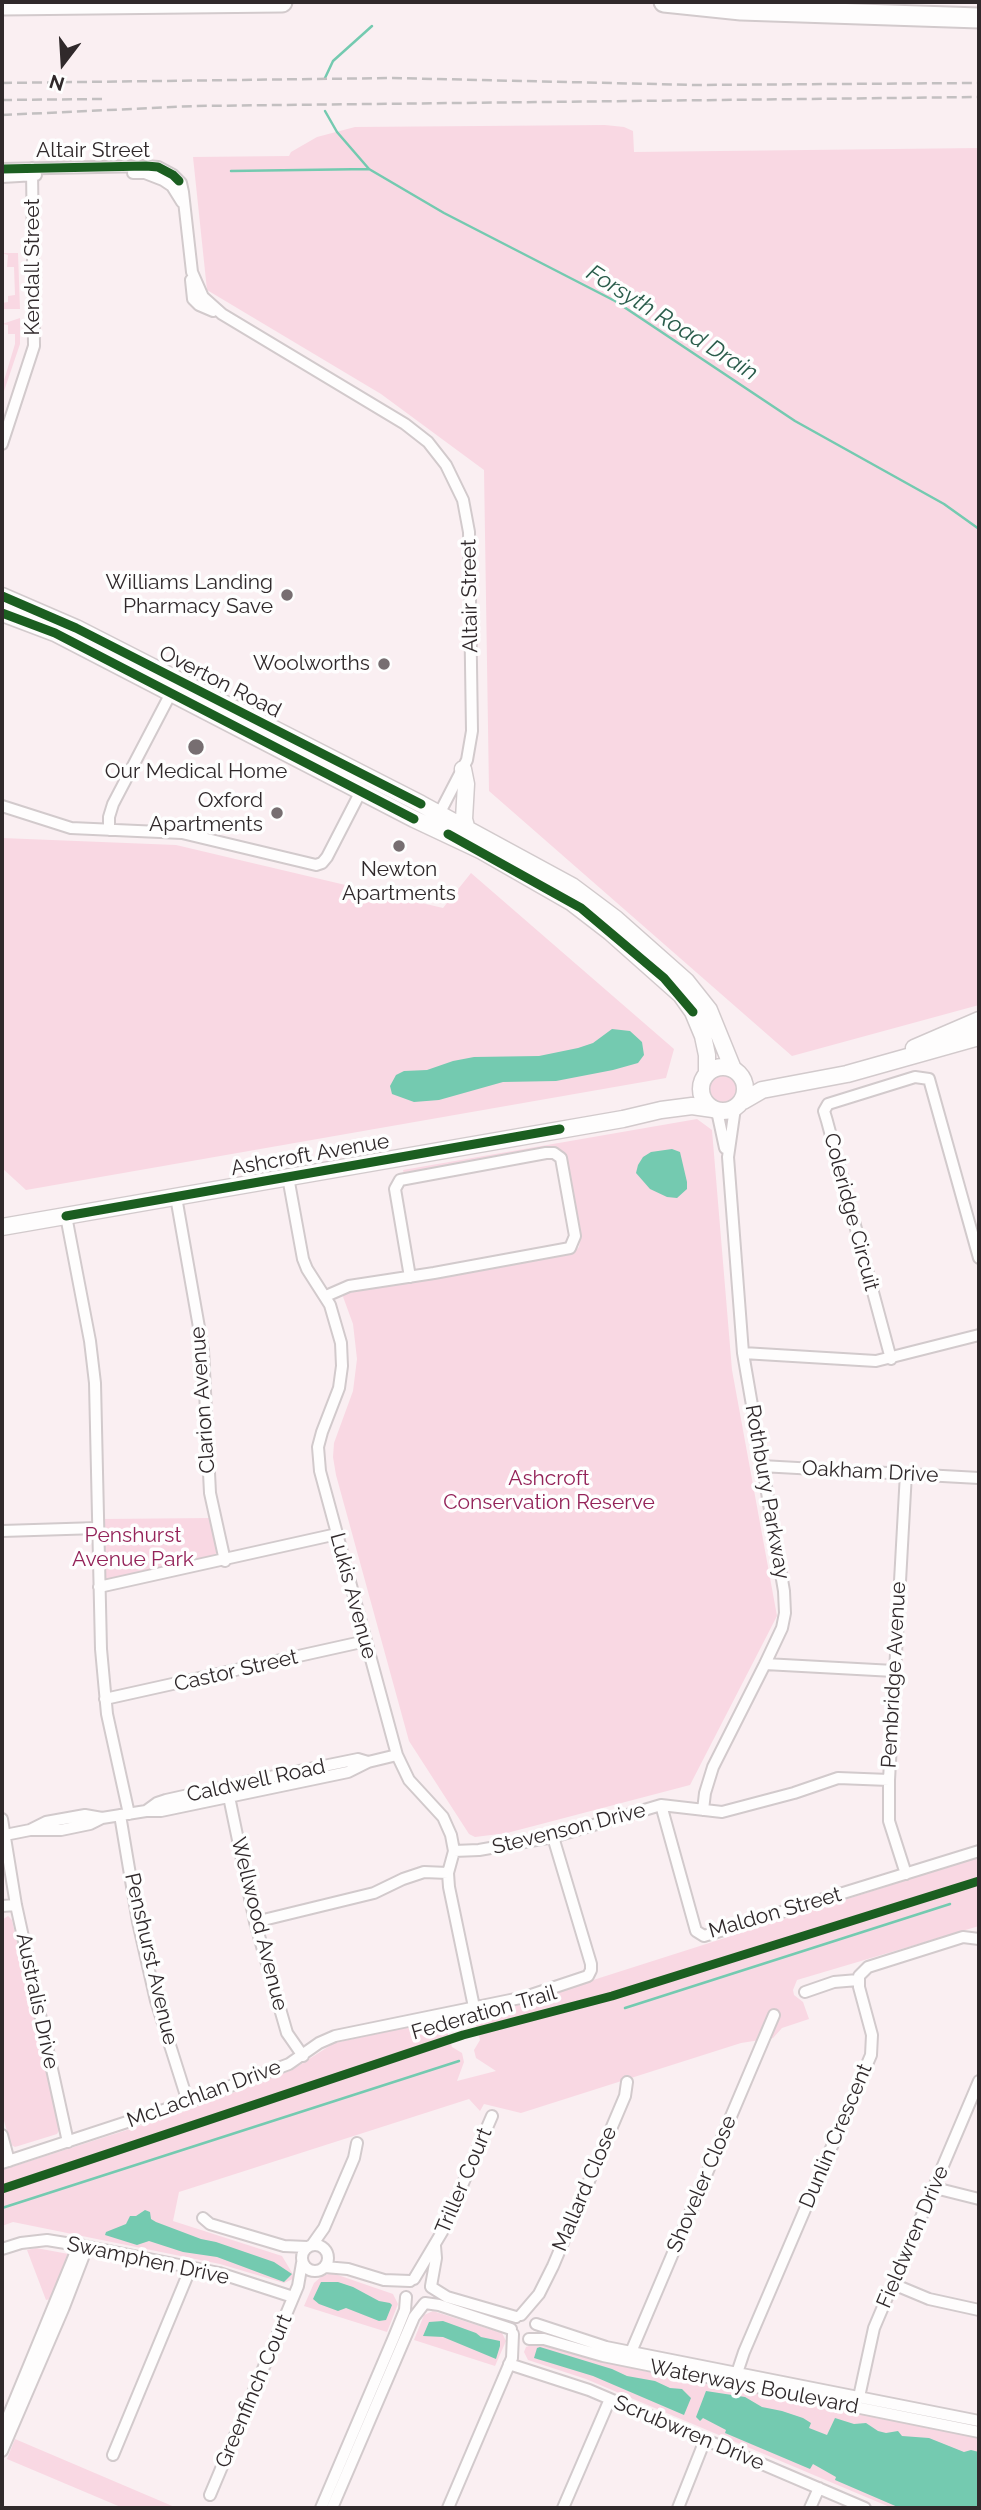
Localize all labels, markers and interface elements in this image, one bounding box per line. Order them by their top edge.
north arrow [28,28,98,98]
text: N [47,70,67,96]
street label: Altair Street [36,138,150,164]
street label: Kendall Street [20,199,46,335]
water label: Forsyth Road Drain [581,259,763,387]
street label: Altair Street [456,539,484,653]
place label: Williams Landing Pharmacy Save [105,570,273,620]
marker: Williams Landing Pharmacy Save [279,587,295,603]
street label: Overton Road [155,640,285,724]
place label: Woolworths [253,651,370,677]
marker: Woolworths [376,656,392,672]
marker: Our Medical Home [186,737,206,757]
place label: Our Medical Home [105,759,287,785]
place label: Oxford Apartments [149,788,263,838]
marker: Oxford Apartments [269,805,285,821]
marker: Newton Apartments [391,838,407,854]
place label: Newton Apartments [342,857,456,907]
street label: Ashcroft Avenue [229,1129,391,1181]
street label: Coleridge Circuit [818,1130,884,1294]
street label: Clarion Avenue [185,1326,221,1474]
street label: Rothbury Parkway [739,1403,795,1581]
street label: Oakham Drive [801,1456,939,1488]
park label: Ashcroft Conservation Reserve [443,1466,655,1516]
park label: Penshurst Avenue Park [72,1523,194,1573]
street label: Lukis Avenue [324,1530,382,1662]
street label: Pembridge Avenue [877,1581,911,1769]
street label: Castor Street [172,1645,300,1697]
street label: Caldwell Road [185,1754,327,1808]
street label: Stevenson Drive [490,1798,648,1860]
street label: Wellwood Avenue [225,1835,293,2013]
street label: Penshurst Avenue [119,1870,183,2048]
street label: Maldon Street [706,1882,844,1944]
street label: Australis Drive [10,1931,64,2071]
street label: Federation Trail [409,1980,559,2046]
street label: McLachlan Drive [124,2054,284,2134]
street label: Dunlin Crescent [794,2060,878,2212]
street label: Shoveler Close [662,2112,742,2256]
street label: Mallard Close [547,2123,623,2255]
street label: Triller Court [430,2124,498,2238]
street label: Fieldwren Drive [872,2162,954,2312]
street label: Swamphen Drive [65,2232,231,2290]
street label: Greenfinch Court [210,2310,298,2472]
street label: Waterways Boulevard [647,2354,861,2420]
street label: Scrubwren Drive [610,2390,768,2476]

